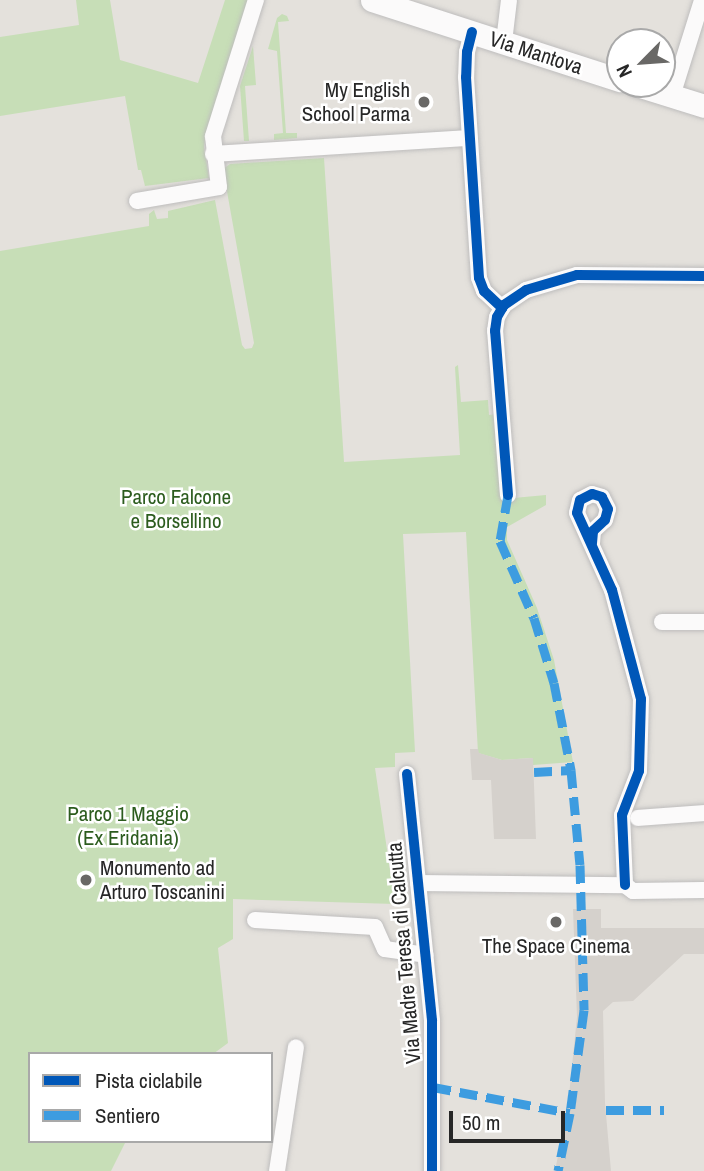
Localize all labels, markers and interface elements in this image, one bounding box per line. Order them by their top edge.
street label: Via Mantova [486,26,586,80]
north arrow [606,28,676,98]
text: N [610,60,638,82]
place label: My English School Parma [302,77,410,127]
marker: My English School Parma [416,94,432,110]
park label: Parco Falcone e Borsellino [121,484,231,534]
park label: Parco 1 Maggio (Ex Eridania) [67,801,189,851]
street label: Via Madre Teresa di Calcutta [382,841,426,1065]
place label: Monumento ad Arturo Toscanini [100,855,225,905]
marker: Monumento ad Arturo Toscanini [78,872,94,888]
marker: The Space Cinema [548,914,564,930]
place label: The Space Cinema [482,933,630,959]
legend [28,1052,273,1143]
text: Pista ciclabile [95,1066,202,1095]
scale bar [452,1098,568,1142]
text: Sentiero [95,1101,160,1130]
text: 50 m [462,1108,500,1137]

